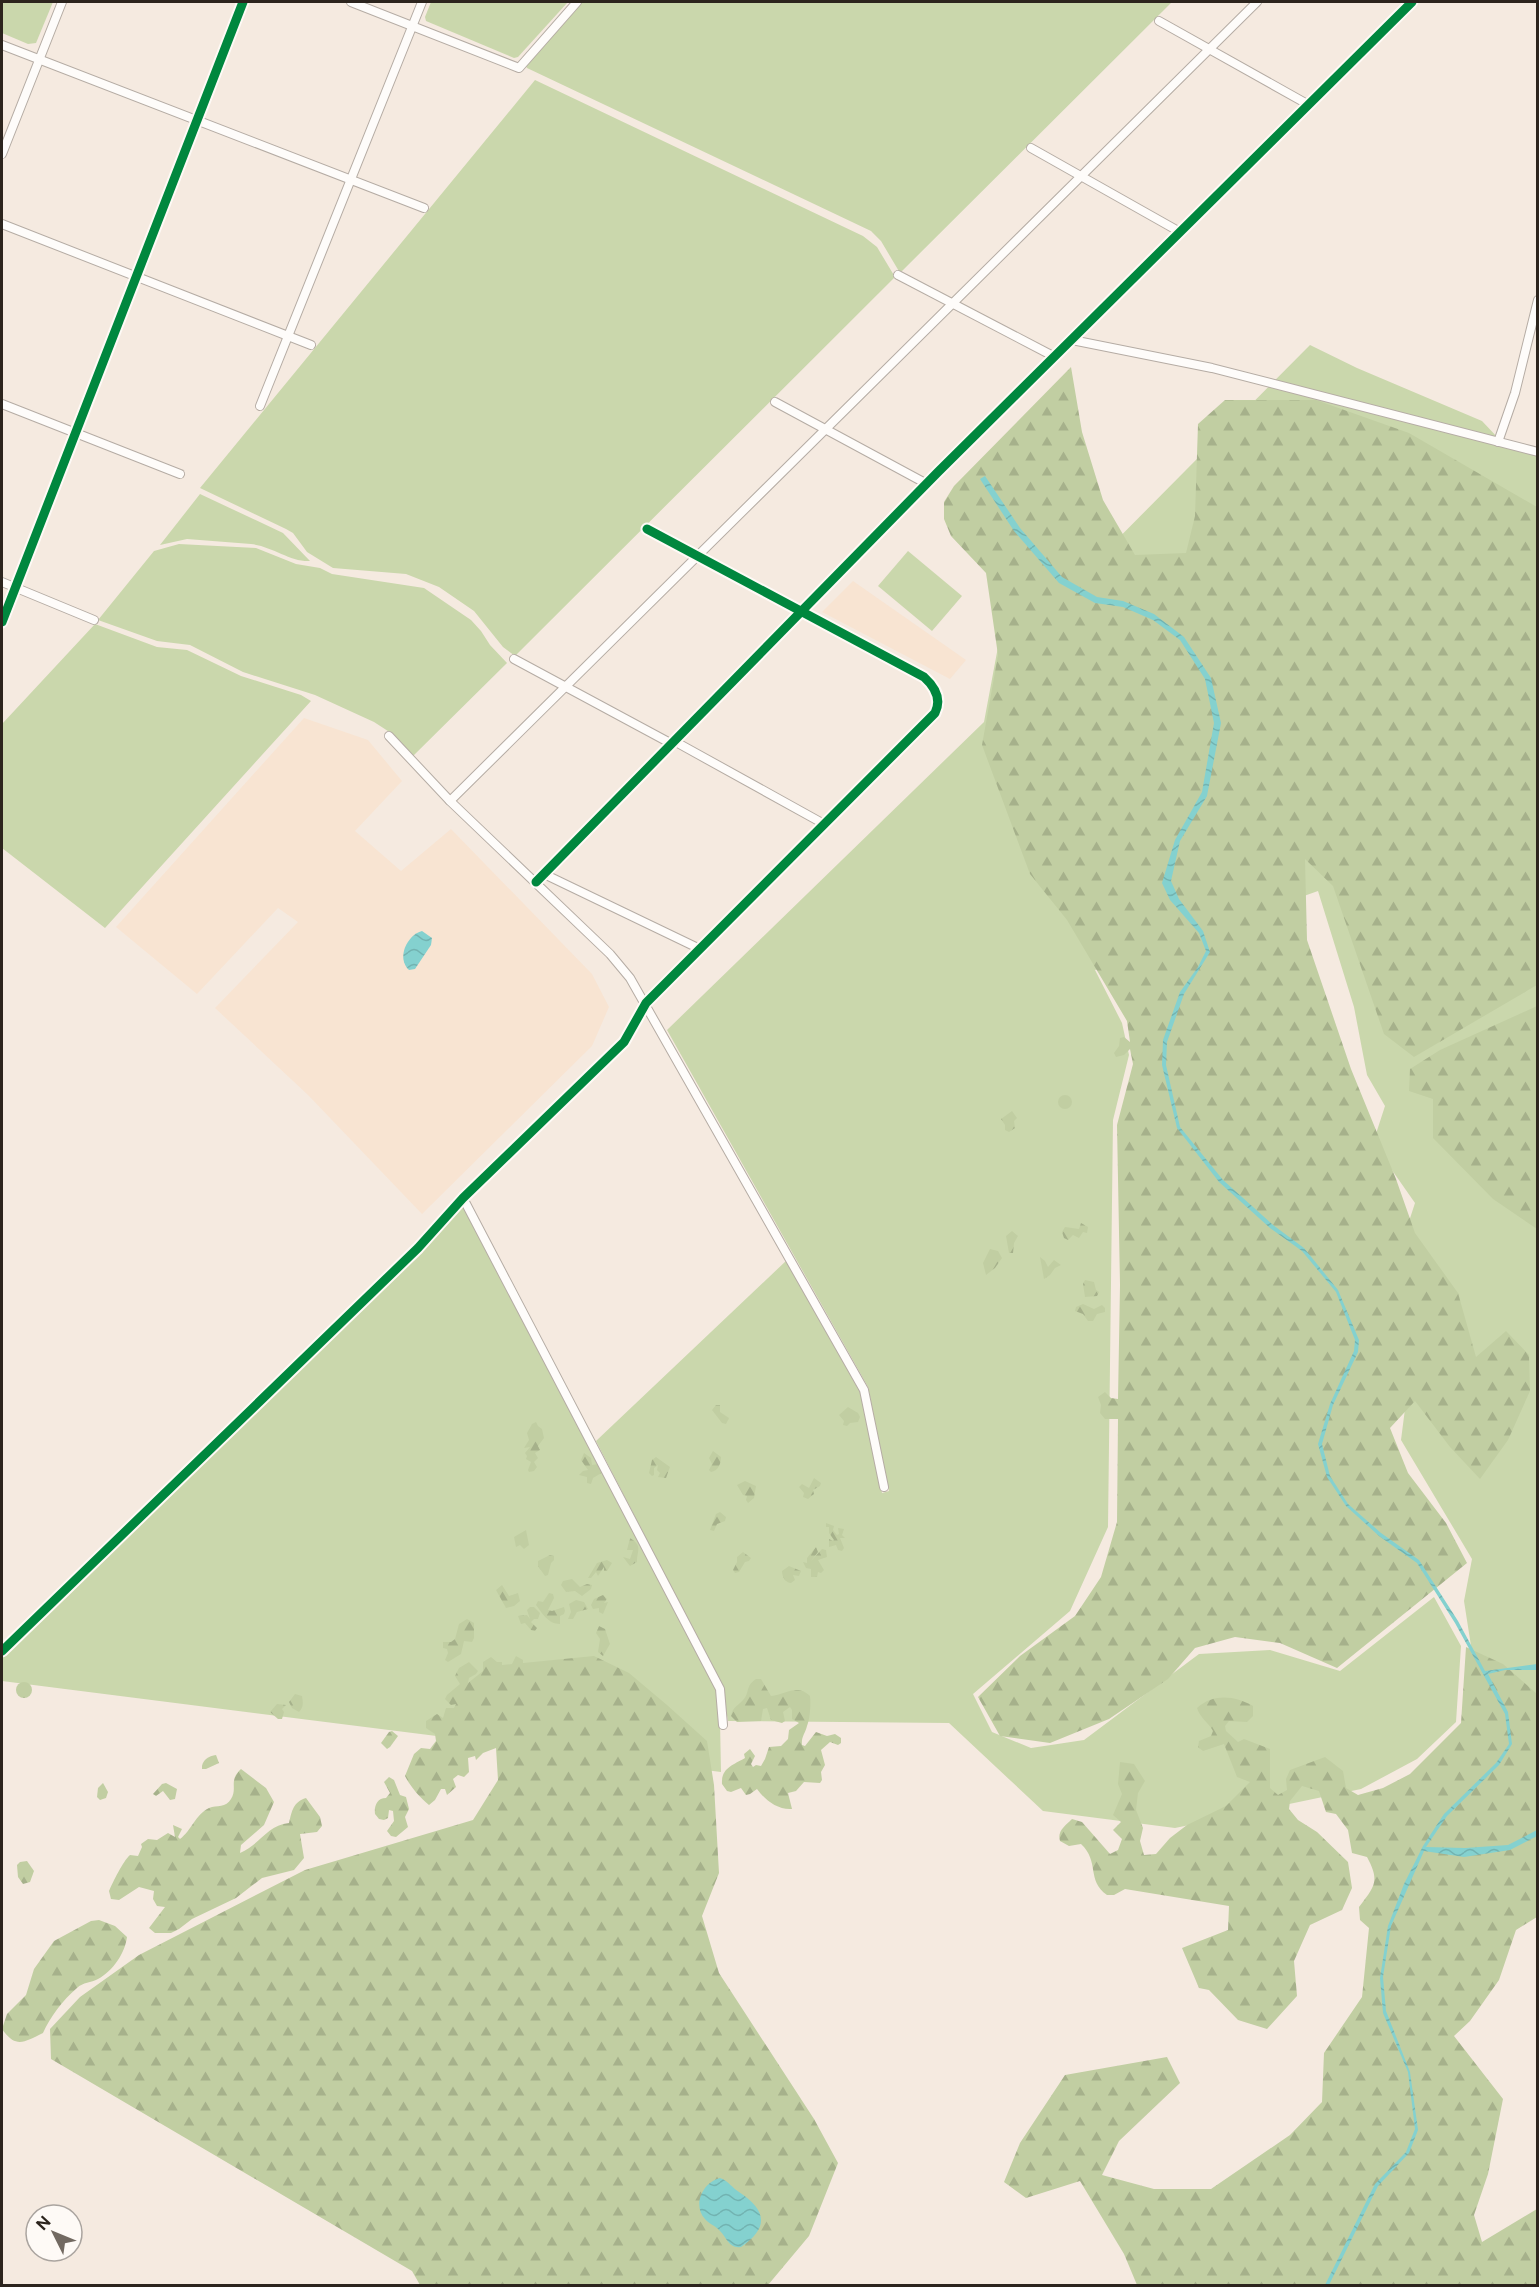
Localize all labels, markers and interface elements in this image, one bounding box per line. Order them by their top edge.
north arrow [24,2203,84,2263]
text: N [32,2212,55,2234]

